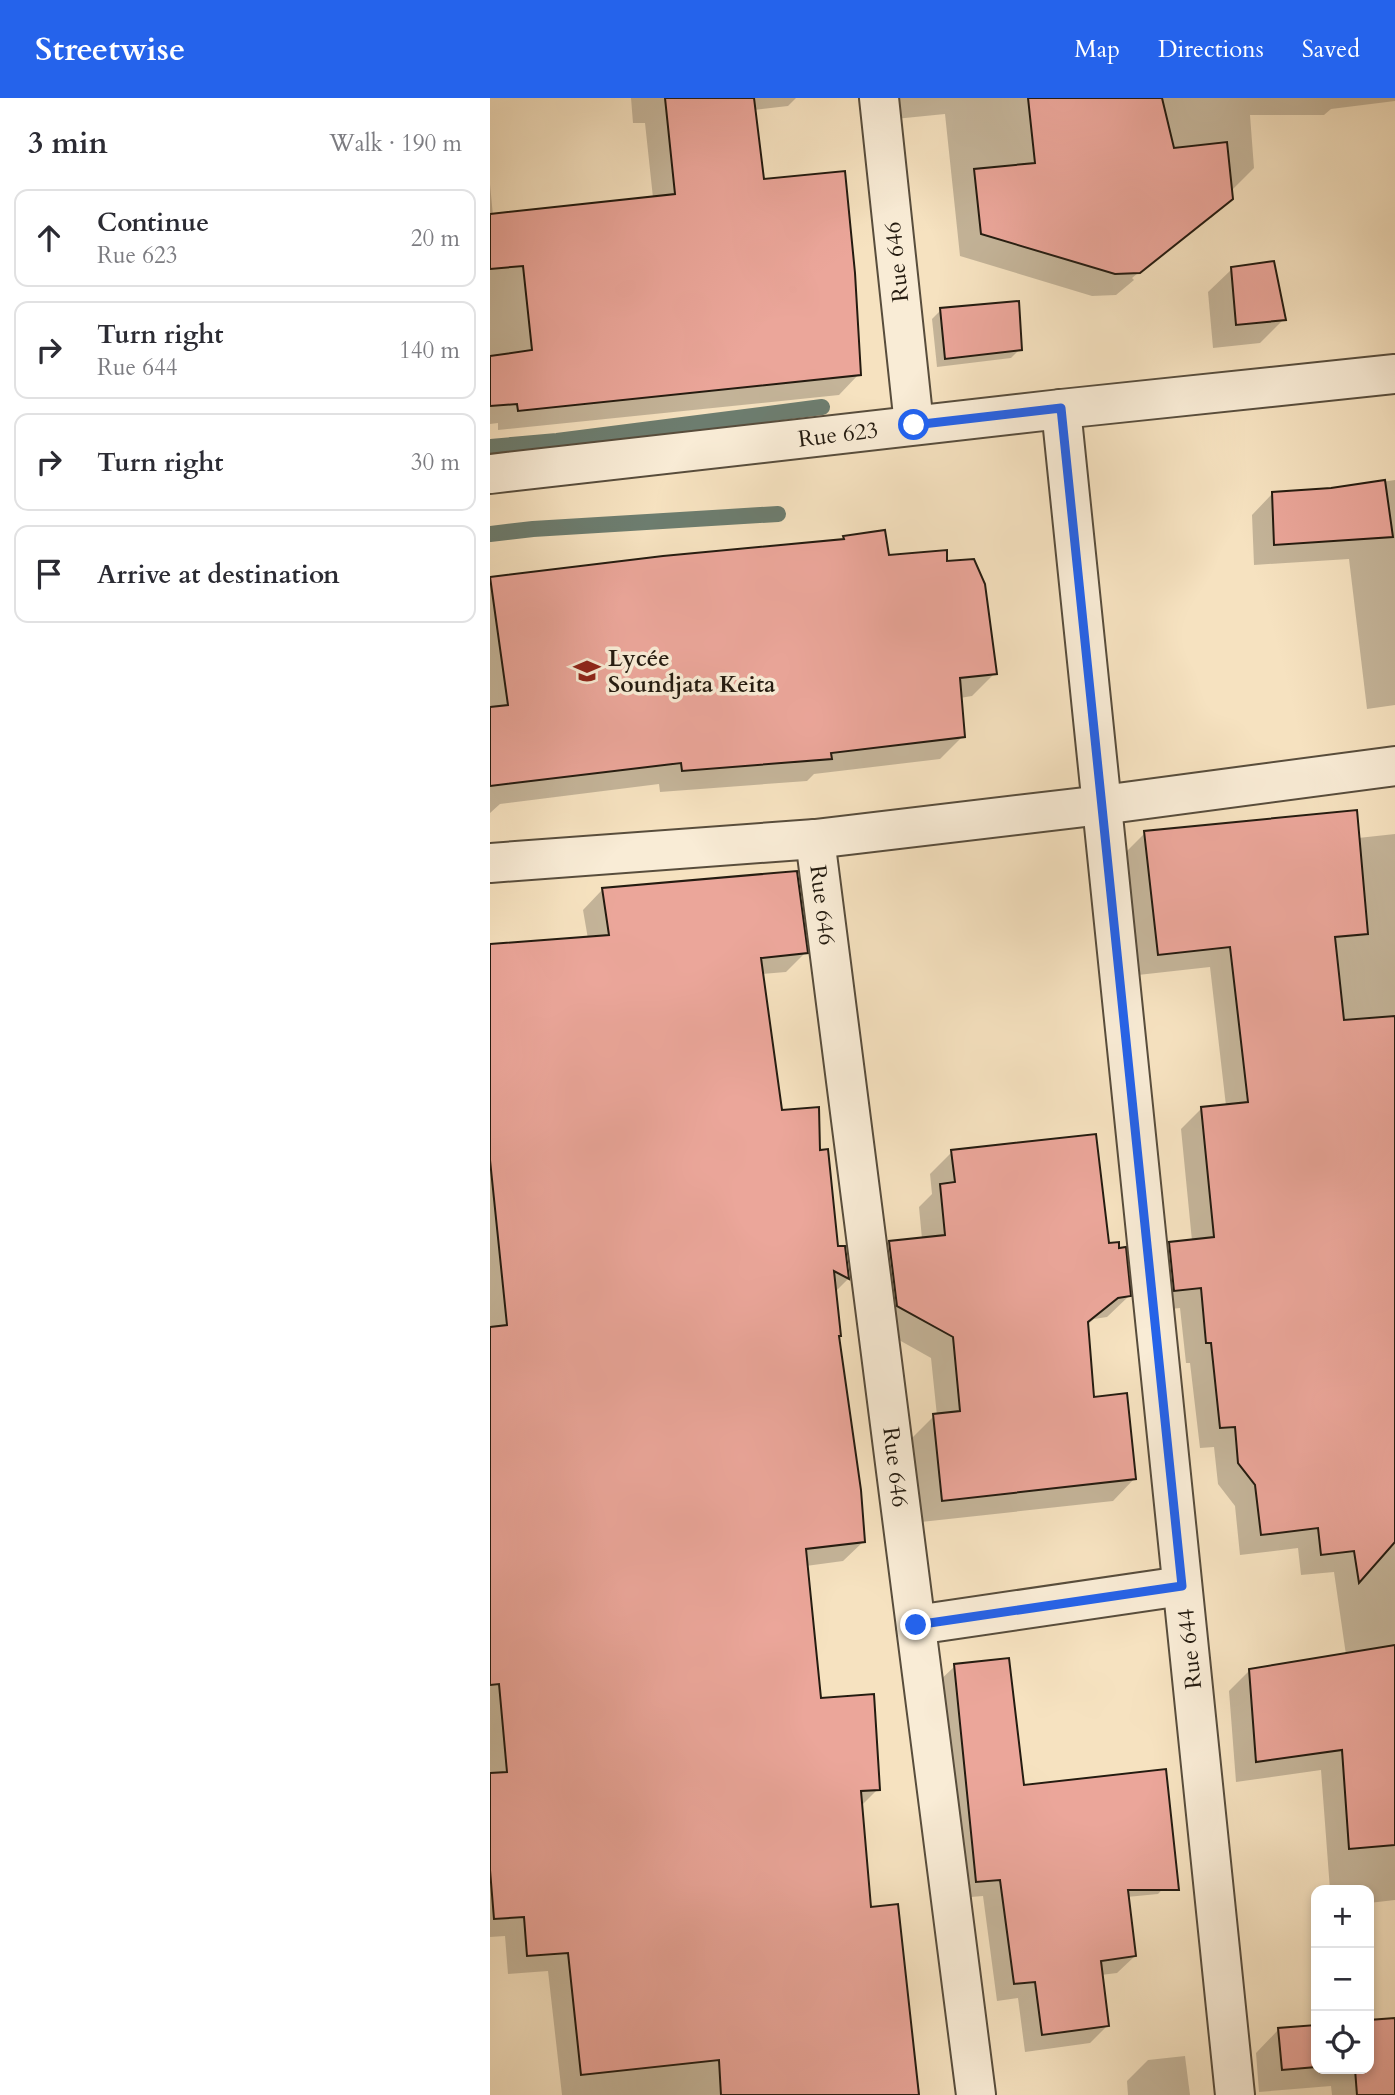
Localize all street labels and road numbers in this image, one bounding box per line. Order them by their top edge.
street label: Rue 646 [877,220,916,304]
street label: Rue 623 [796,414,880,455]
street label: Rue 646 [802,863,843,947]
street label: Rue 646 [875,1425,916,1509]
street label: Rue 644 [1170,1607,1209,1691]

